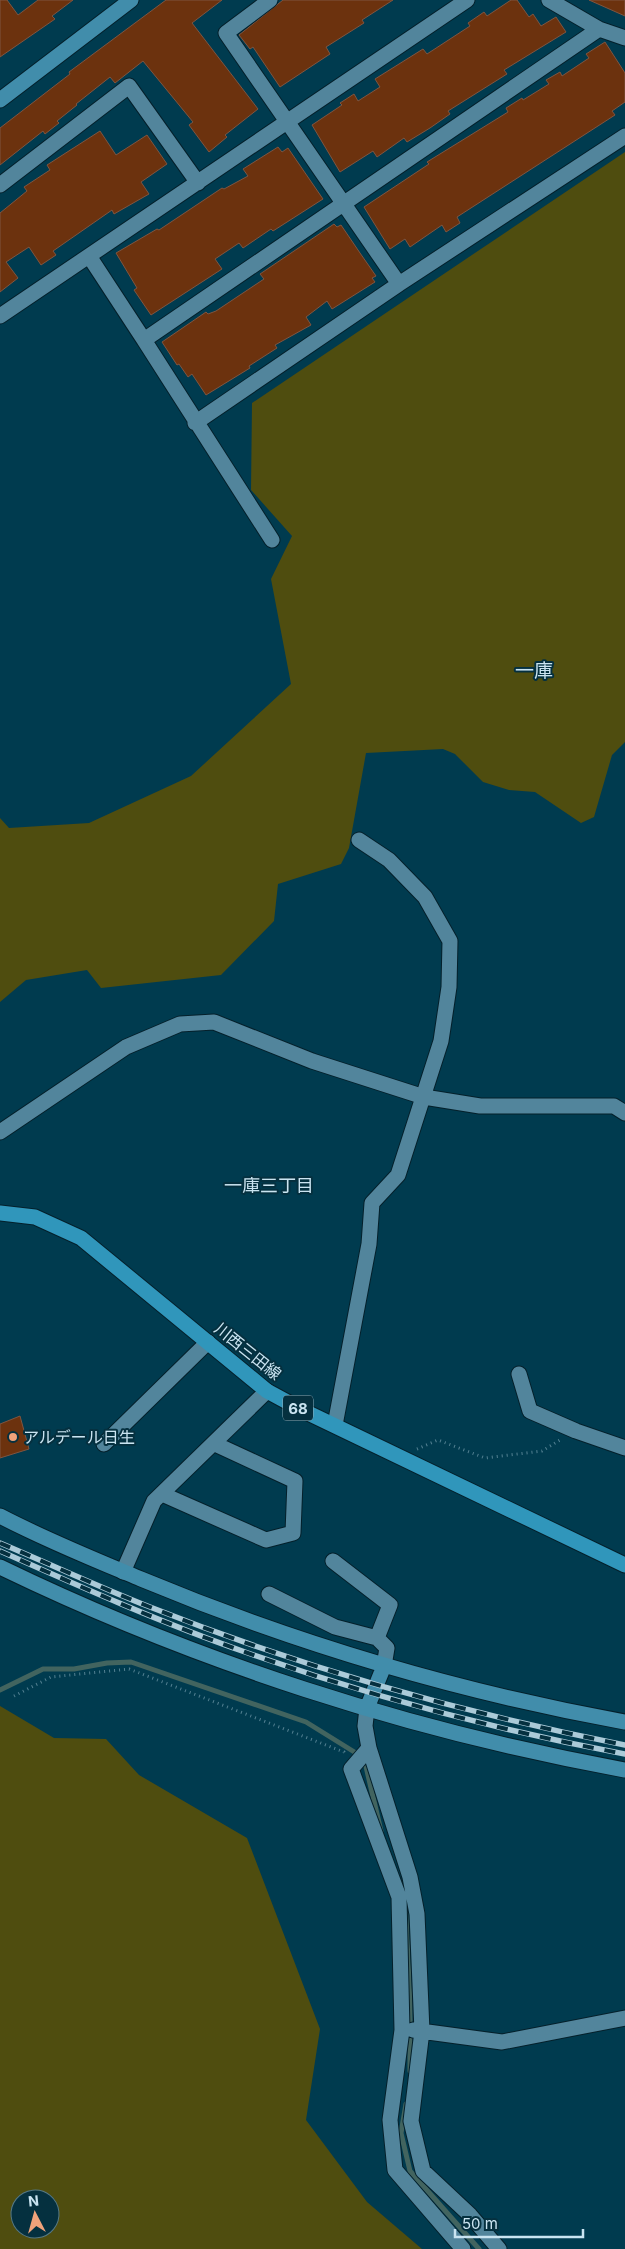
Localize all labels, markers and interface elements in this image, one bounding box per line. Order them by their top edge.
district label: 一庫 [515,659,553,682]
district label: 一庫三丁目 [224,1175,314,1196]
street label: 川西三田線 [211,1318,285,1384]
road number: 68 [283,1396,313,1420]
place label: アルデール日生 [23,1427,135,1447]
marker: アルデール日生 [7,1431,19,1443]
north arrow [10,2189,60,2239]
text: N [27,2192,40,2210]
scale bar [455,2206,582,2238]
text: 50 m [462,2214,498,2233]

